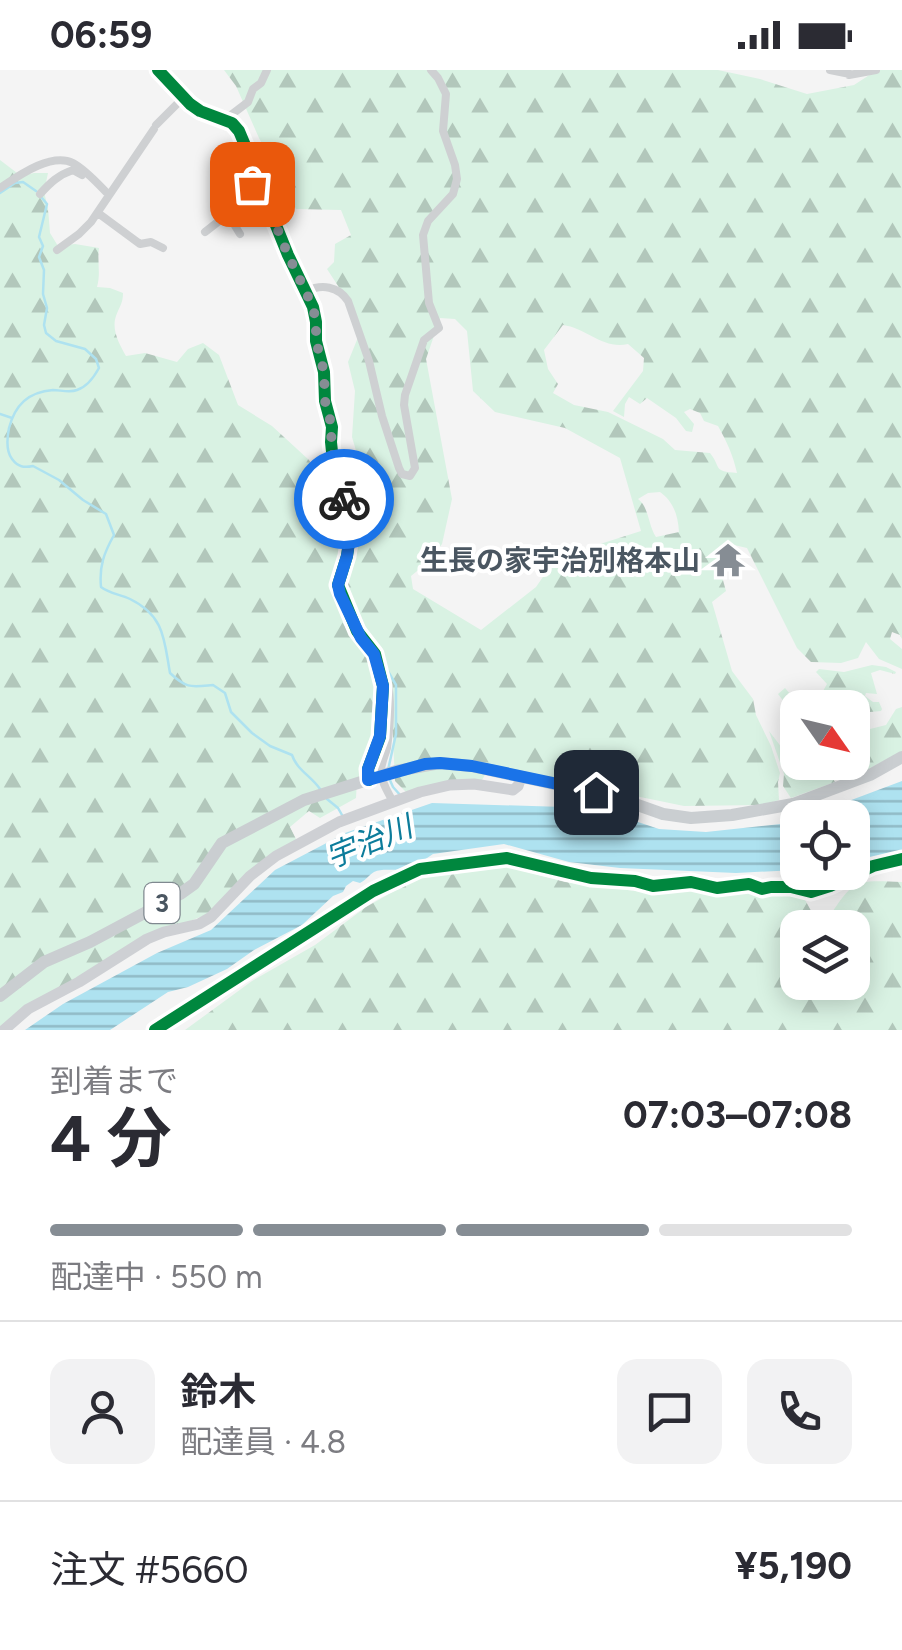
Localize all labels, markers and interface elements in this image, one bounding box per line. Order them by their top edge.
text: 06:59 [50,12,152,58]
pin [210,142,295,227]
icon: bag [225,157,280,212]
courier [294,449,394,549]
icon: bike [317,472,372,527]
temple icon: 生長の家宇治別格本山 [709,541,747,579]
place label: 生長の家宇治別格本山 [420,543,700,577]
north arrow [780,690,870,780]
map controls [780,690,870,1000]
pin [554,750,639,835]
icon: home [569,765,624,820]
button: locate [780,800,870,890]
water label: 宇治川 [320,806,420,876]
road number: 3 [144,883,180,923]
button: layers [780,910,870,1000]
text: 到着まで [50,1062,178,1100]
text: 07:03–07:08 [623,1092,852,1138]
text: 4 分 [50,1099,172,1177]
text: 配達中 · 550 m [50,1258,262,1296]
button: person [50,1359,155,1464]
button: chat [617,1359,722,1464]
button: phone [747,1359,852,1464]
text: 鈴木 [180,1369,256,1415]
text: 配達員 · 4.8 [180,1423,346,1461]
text: ¥5,190 [735,1543,852,1589]
text: 注文 #5660 [50,1547,249,1593]

